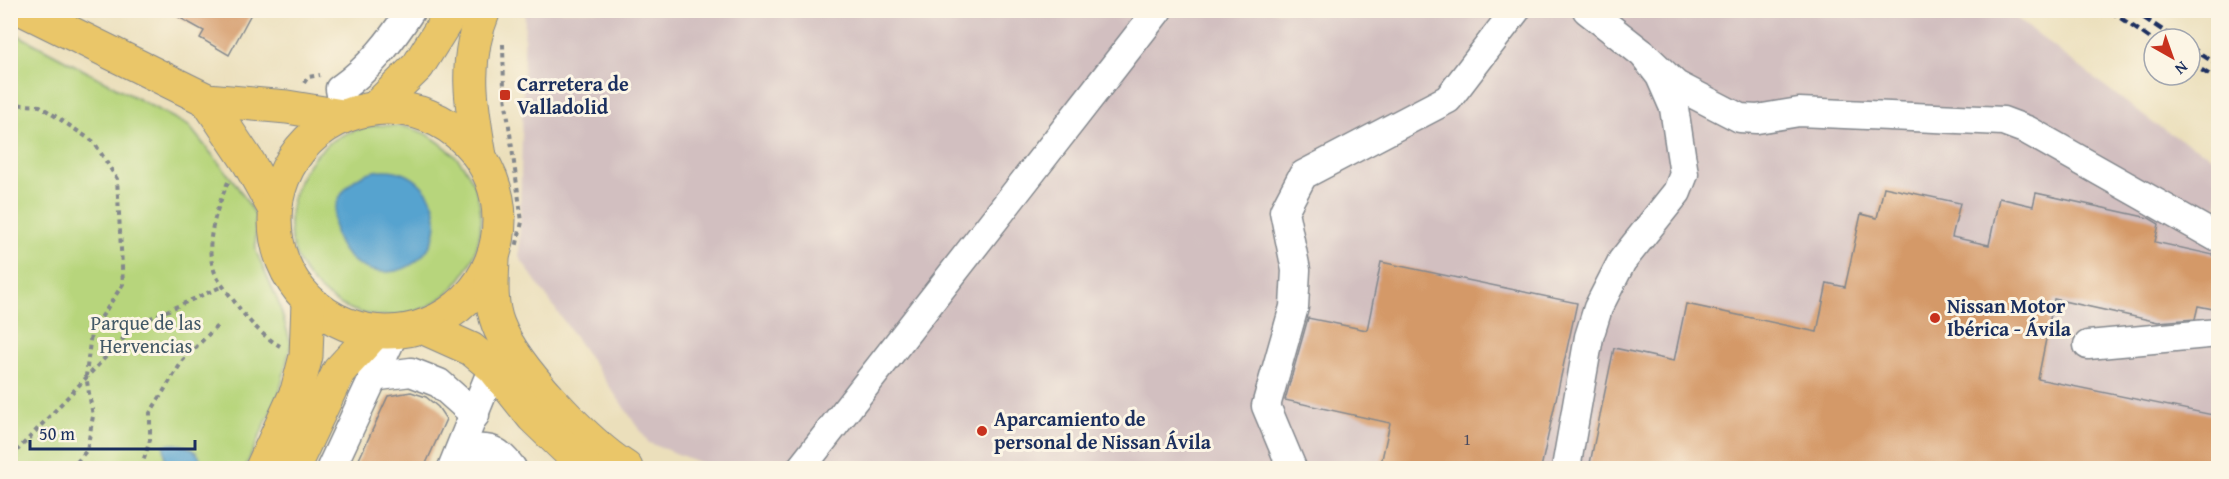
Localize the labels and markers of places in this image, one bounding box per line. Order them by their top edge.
place label: Carretera de Valladolid [517,69,629,121]
marker: Carretera de Valladolid [498,88,512,102]
place label: Nissan Motor Ibérica - Ávila [1947,291,2072,343]
marker: Nissan Motor Ibérica - Ávila [1928,311,1942,325]
place label: Aparcamiento de personal de Nissan Ávila [994,404,1212,456]
marker: Aparcamiento de personal de Nissan Ávila [975,424,989,438]

